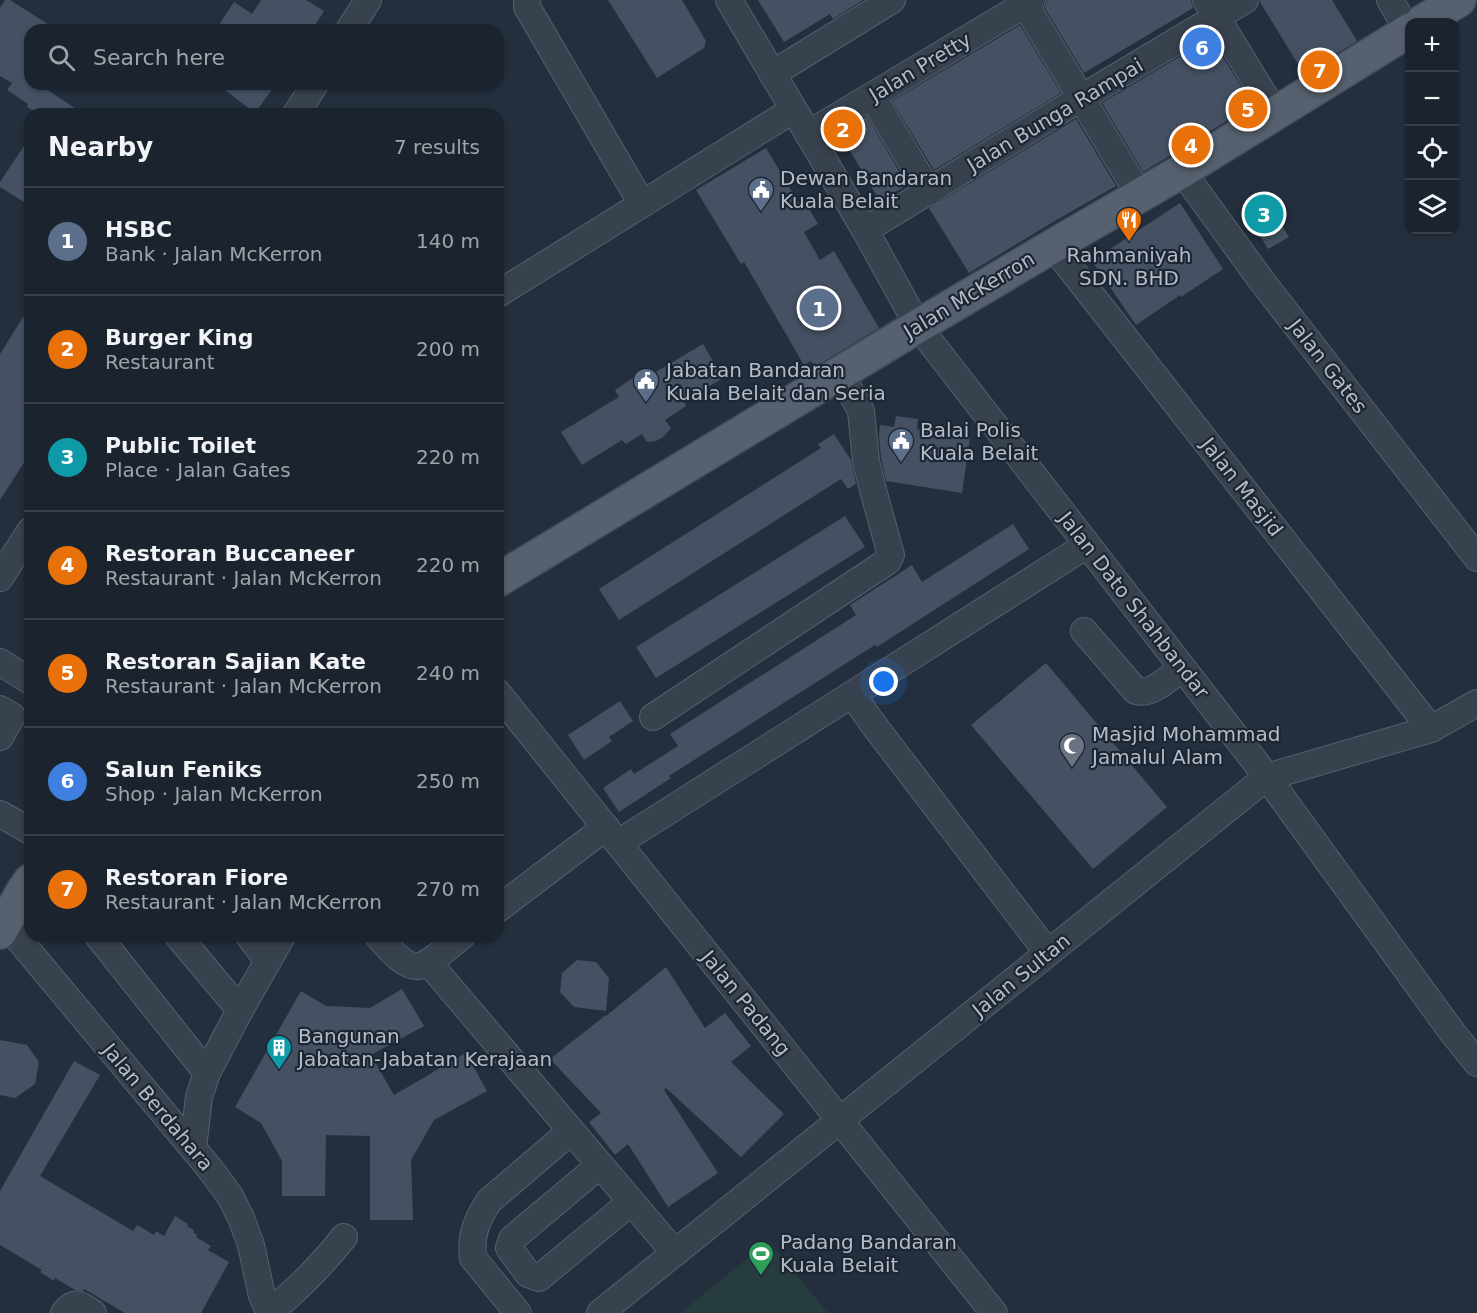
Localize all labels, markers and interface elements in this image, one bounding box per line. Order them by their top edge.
map controls [1405,18,1459,234]
button: + [1405,18,1459,72]
search box [24,24,504,90]
pin: 6 [1182,24,1222,70]
street label: Jalan Pretty [863,27,975,108]
icon: search [45,41,78,74]
text: Search here [93,45,225,70]
pin: 7 [1300,48,1340,92]
street label: Jalan Bunga Rampai [961,53,1147,178]
button: − [1405,72,1459,126]
pin: 5 [1228,86,1268,132]
pin: 2 [824,106,862,152]
pin: 4 [1172,122,1210,168]
button: locate [1405,126,1459,180]
text: Nearby [48,132,153,162]
text: 7 results [394,135,480,159]
place label: Dewan Bandaran Kuala Belait [780,166,952,213]
public building icon: Dewan Bandaran Kuala Belait [746,175,776,213]
button: layers [1405,180,1459,234]
pin: 3 [1244,192,1284,236]
restaurant icon: Rahmaniyah SDN. BHD [1114,205,1144,243]
text: HSBC [105,217,172,242]
text: 1 [61,229,74,253]
text: 140 m [416,229,480,253]
text: Bank · Jalan McKerron [105,242,323,266]
place label: Rahmaniyah SDN. BHD [1066,243,1192,290]
street label: Jalan McKerron [898,247,1039,344]
pin: 1 [800,286,838,330]
street label: Jalan Gates [1282,312,1372,418]
text: Burger King [105,325,253,350]
text: 2 [61,337,74,361]
text: 200 m [416,337,480,361]
text: Restaurant [105,350,215,374]
place label: Jabatan Bandaran Kuala Belait dan Seria [664,358,886,405]
public building icon: Jabatan Bandaran Kuala Belait dan Seria [631,366,661,404]
place label: Balai Polis Kuala Belait [920,418,1039,465]
public building icon: Balai Polis Kuala Belait [886,426,916,464]
street label: Jalan Masjid [1195,431,1288,541]
text: Public Toilet [105,433,256,458]
text: 3 [61,445,74,469]
text: 220 m [416,445,480,469]
text: Place · Jalan Gates [105,458,291,482]
street label: Jalan Dato Shahbandar [1052,505,1215,704]
text: Restoran Buccaneer [105,541,354,566]
text: 4 [61,553,74,577]
text: 220 m [416,553,480,577]
text: Restaurant · Jalan McKerron [105,566,382,590]
text: Restoran Sajian Kate [105,649,366,674]
text: 5 [61,661,74,685]
text: 240 m [416,661,480,685]
your location [869,667,898,696]
text: Restaurant · Jalan McKerron [105,674,382,698]
place label: Masjid Mohammad Jamalul Alam [1090,722,1280,769]
mosque icon: Masjid Mohammad Jamalul Alam [1057,731,1087,769]
text: Salun Feniks [105,757,262,782]
text: 6 [61,769,74,793]
text: 250 m [416,769,480,793]
text: Shop · Jalan McKerron [105,782,323,806]
text: Restoran Fiore [105,865,288,890]
text: 7 [61,877,74,901]
text: 270 m [416,877,480,901]
text: Restaurant · Jalan McKerron [105,890,382,914]
street label: Jalan Sultan [966,928,1075,1023]
street label: Jalan Padang [695,944,796,1061]
place label: Bangunan Jabatan-Jabatan Kerajaan [296,1024,552,1071]
building icon: Bangunan Jabatan-Jabatan Kerajaan [264,1033,294,1071]
street label: Jalan Berdahara [96,1037,218,1176]
place label: Padang Bandaran Kuala Belait [780,1230,957,1277]
sports icon: Padang Bandaran Kuala Belait [746,1239,776,1277]

